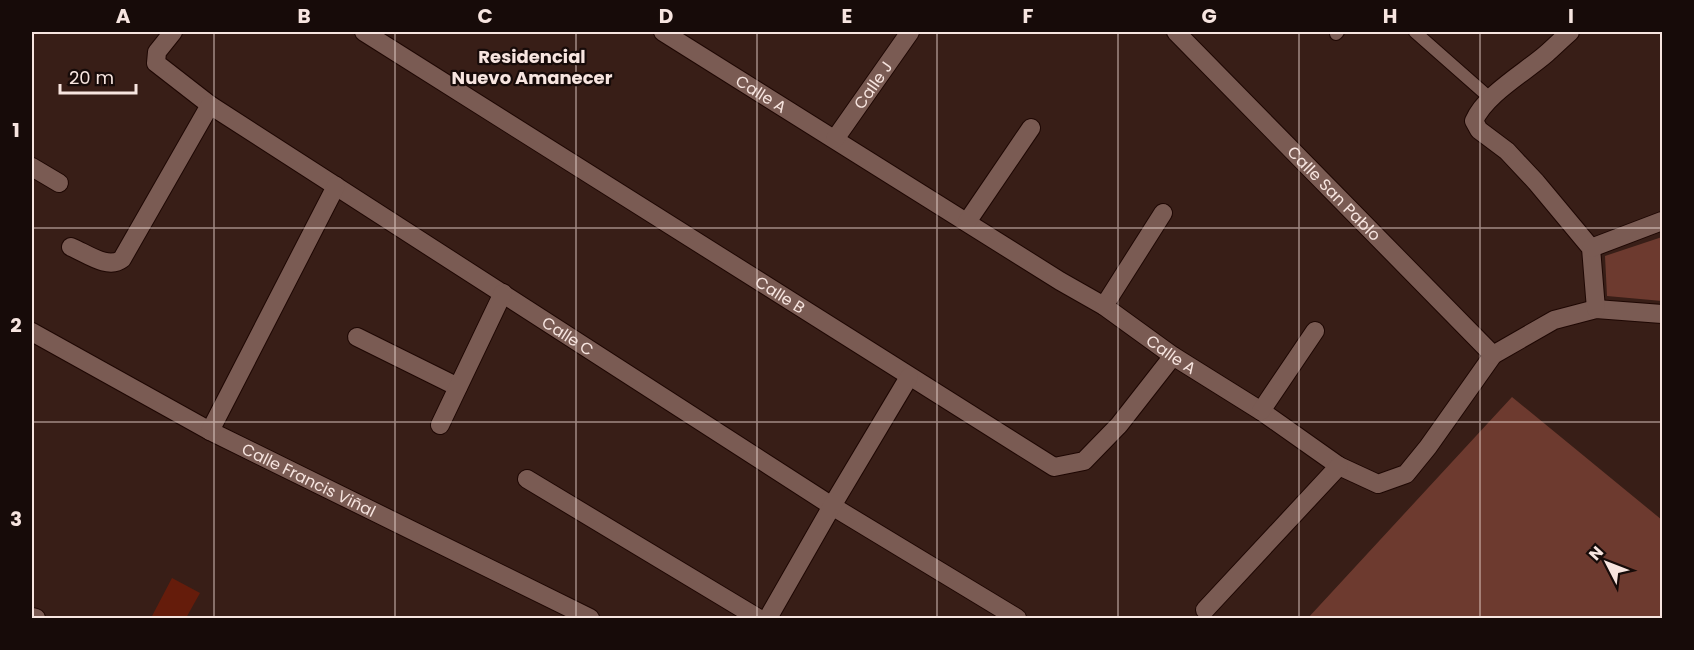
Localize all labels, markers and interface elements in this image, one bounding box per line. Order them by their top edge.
text: A [116,2,131,30]
text: B [297,2,311,30]
text: C [477,2,493,30]
text: D [659,2,673,30]
text: E [842,2,852,30]
text: F [1023,2,1034,30]
text: G [1201,2,1217,30]
text: H [1383,2,1397,30]
text: I [1568,2,1574,30]
district label: Residencial Nuevo Amanecer [452,44,613,90]
street label: Calle J [848,56,898,114]
scale bar [60,57,136,95]
text: 20 m [69,65,114,90]
street label: Calle A [731,69,791,118]
text: 1 [12,116,20,144]
street label: Calle San Pablo [1282,141,1386,246]
street label: Calle B [751,270,810,319]
text: 2 [10,311,22,339]
street label: Calle C [538,311,598,361]
street label: Calle A [1142,329,1201,379]
street label: Calle Francis Viñal [238,437,380,522]
text: 3 [10,505,22,533]
north arrow [1577,533,1637,593]
text: N [1584,541,1609,565]

